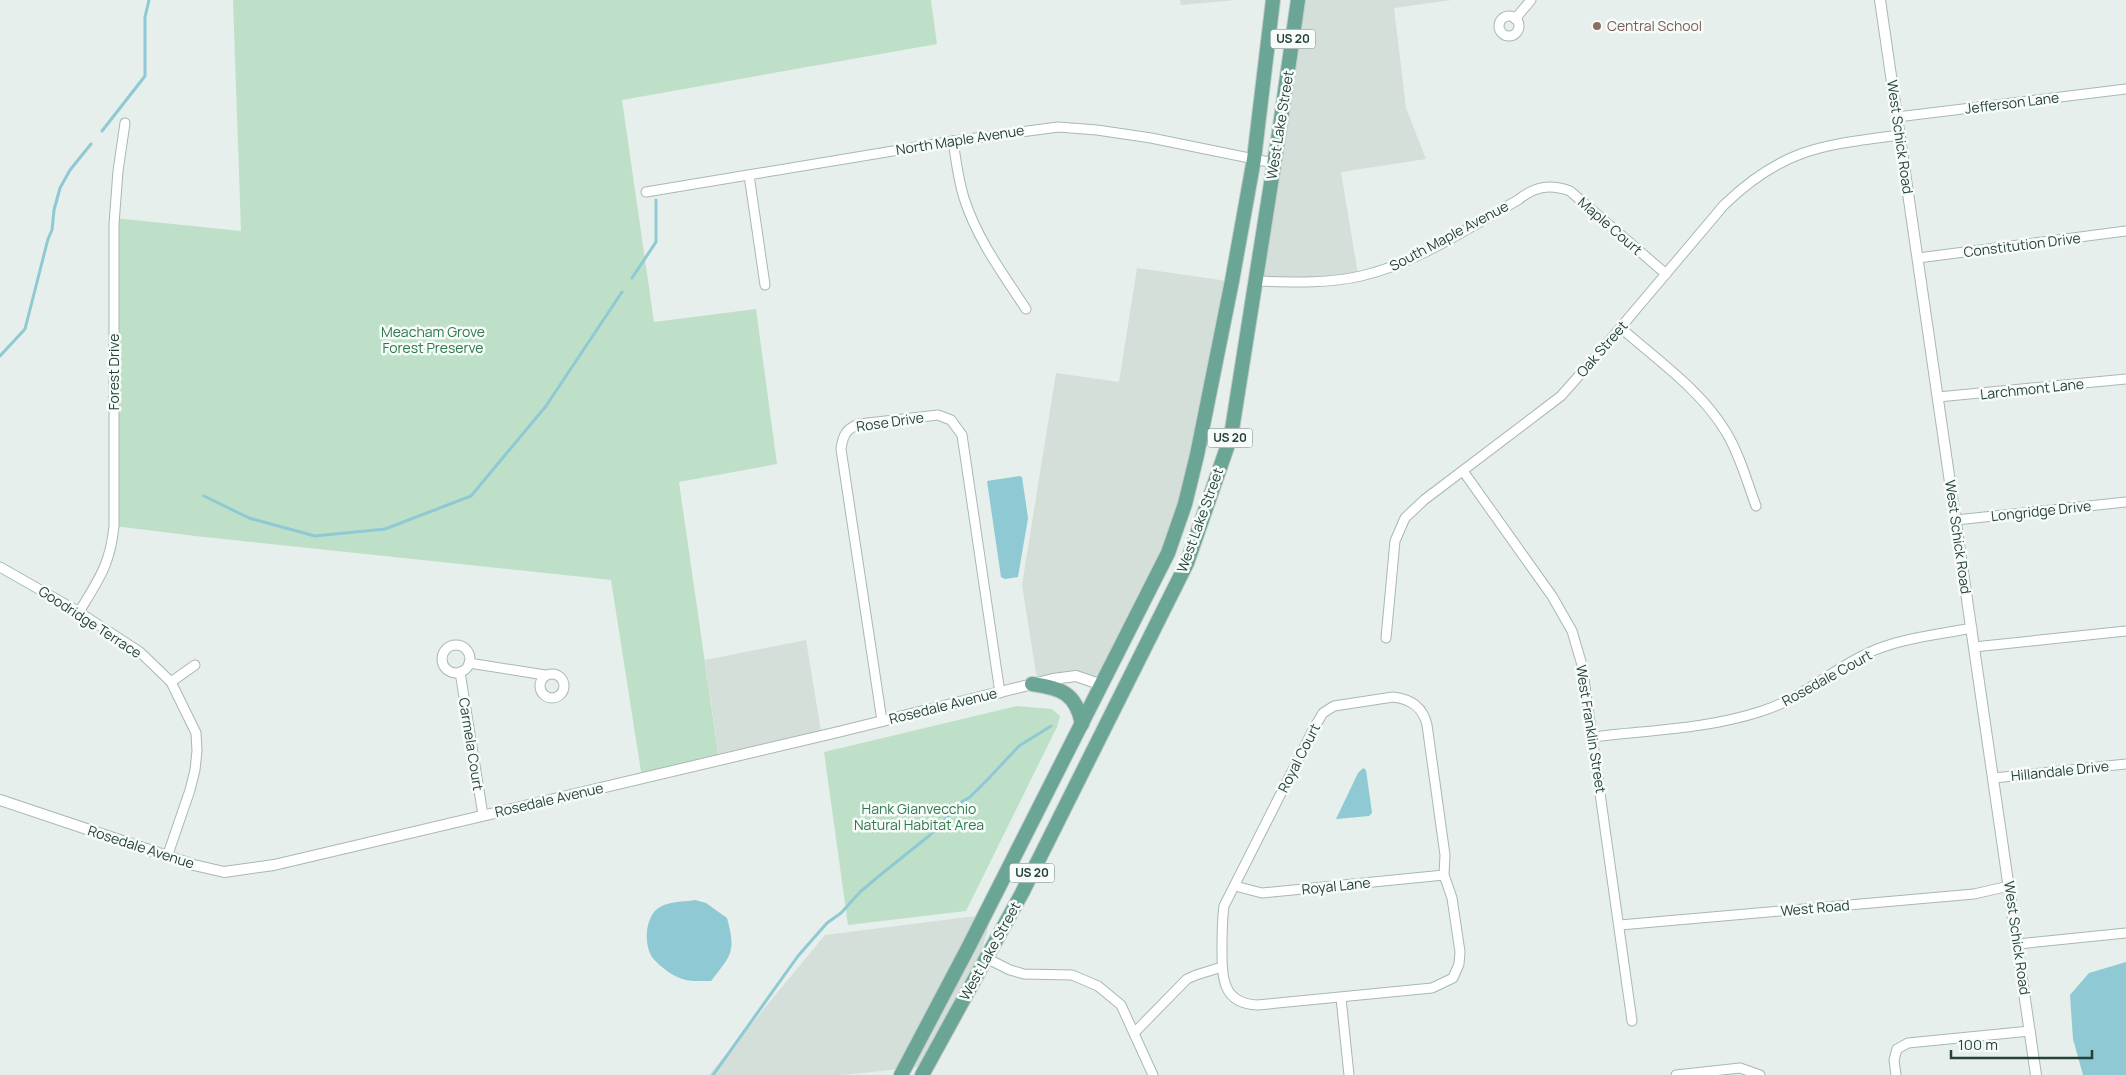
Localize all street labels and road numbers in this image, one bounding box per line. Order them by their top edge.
road number: US 20 [1270,30,1316,48]
street label: West Lake Street [1262,69,1298,181]
street label: West Schick Road [1883,79,1918,195]
street label: Jefferson Lane [1964,87,2060,118]
street label: North Maple Avenue [894,120,1025,159]
street label: Maple Court [1574,192,1647,259]
street label: South Maple Avenue [1386,196,1511,275]
street label: Constitution Drive [1962,228,2082,261]
street label: Oak Street [1572,316,1632,381]
street label: Forest Drive [104,334,123,410]
street label: Larchmont Lane [1979,374,2085,403]
street label: Rose Drive [855,407,925,436]
road number: US 20 [1208,428,1252,448]
street label: West Lake Street [1172,465,1227,575]
street label: West Schick Road [1941,479,1976,595]
street label: Longridge Drive [1990,496,2092,525]
street label: Goodridge Terrace [35,581,145,662]
street label: Rosedale Court [1778,645,1876,710]
street label: West Franklin Street [1572,663,1611,795]
street label: Rosedale Avenue [887,683,999,728]
street label: Carmela Court [455,696,488,792]
street label: Royal Court [1273,720,1324,796]
street label: Hillandale Drive [2010,756,2110,785]
street label: Rosedale Avenue [493,778,605,821]
street label: Rosedale Avenue [86,820,197,873]
road number: US 20 [1010,864,1054,882]
street label: Royal Lane [1301,872,1371,899]
street label: West Schick Road [2000,880,2035,996]
street label: West Road [1780,895,1850,920]
street label: West Lake Street [955,898,1025,1003]

